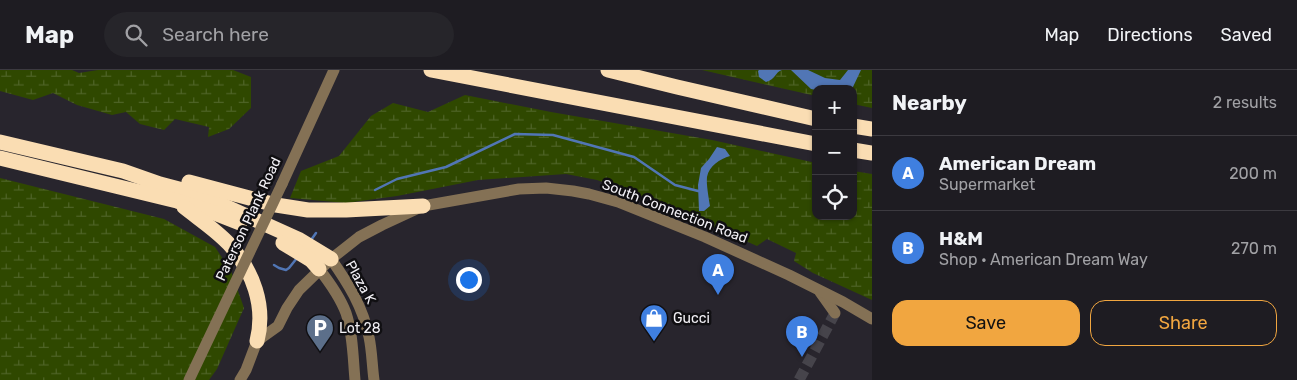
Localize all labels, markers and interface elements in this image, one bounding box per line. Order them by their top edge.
search box [104,12,454,57]
text: Map [25,21,74,49]
icon: search [122,21,150,49]
text: Search here [162,23,269,46]
text: Map [1044,24,1079,46]
text: Directions [1107,24,1193,46]
text: Saved [1221,24,1272,46]
map controls [812,85,857,220]
button: + [812,85,857,130]
text: Nearby [892,90,967,115]
text: 2 results [1213,93,1277,112]
button: − [812,130,857,175]
text: American Dream [939,152,1096,175]
street label: Paterson Plank Road [212,155,285,284]
text: A [902,164,914,183]
text: 200 m [1229,164,1277,183]
button: locate [812,175,857,220]
text: Supermarket [939,175,1035,194]
street label: South Connection Road [600,176,750,247]
text: H&M [939,227,983,250]
text: B [902,239,914,258]
text: 270 m [1231,239,1277,258]
text: Shop · American Dream Way [939,250,1148,269]
pin: A [702,254,734,295]
street label: Plaza K [342,258,380,307]
your location [456,267,482,293]
button: Save [892,300,1080,346]
button: Share [1090,300,1277,346]
shop icon: Gucci [639,303,669,342]
place label: Gucci [673,310,710,327]
parking icon: Lot 28 [305,313,335,352]
pin: B [786,316,818,357]
place label: Lot 28 [339,320,381,337]

